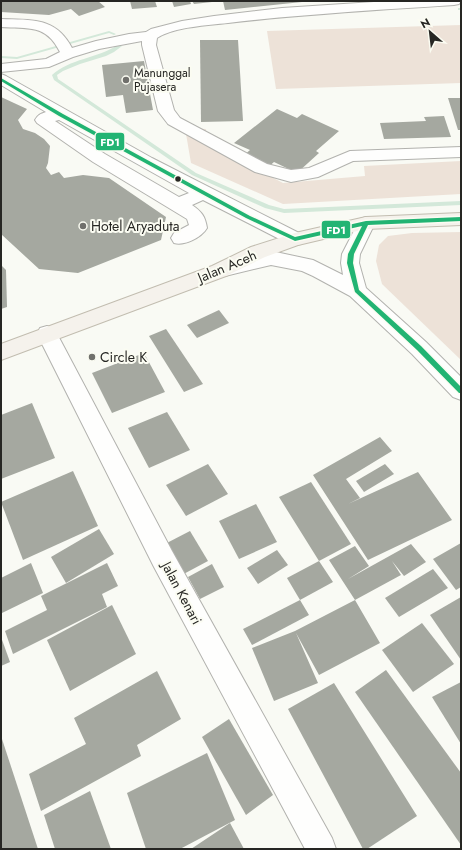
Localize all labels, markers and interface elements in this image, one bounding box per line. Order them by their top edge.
north arrow [410,12,450,52]
text: N [418,14,433,32]
place label: Manunggal Pujasera [134,64,191,96]
marker: Manunggal Pujasera [121,75,131,85]
line badge: FD1 [95,132,125,151]
text: FD1 [100,134,120,150]
unlabelled marker [173,174,183,184]
place label: Hotel Aryaduta [91,216,179,236]
line badge: FD1 [321,220,351,239]
marker: Hotel Aryaduta [78,221,88,231]
text: FD1 [326,222,346,238]
street label: Jalan Aceh [193,245,259,288]
place label: Circle K [100,347,147,367]
marker: Circle K [87,352,97,362]
street label: Jalan Kenari [156,556,207,628]

